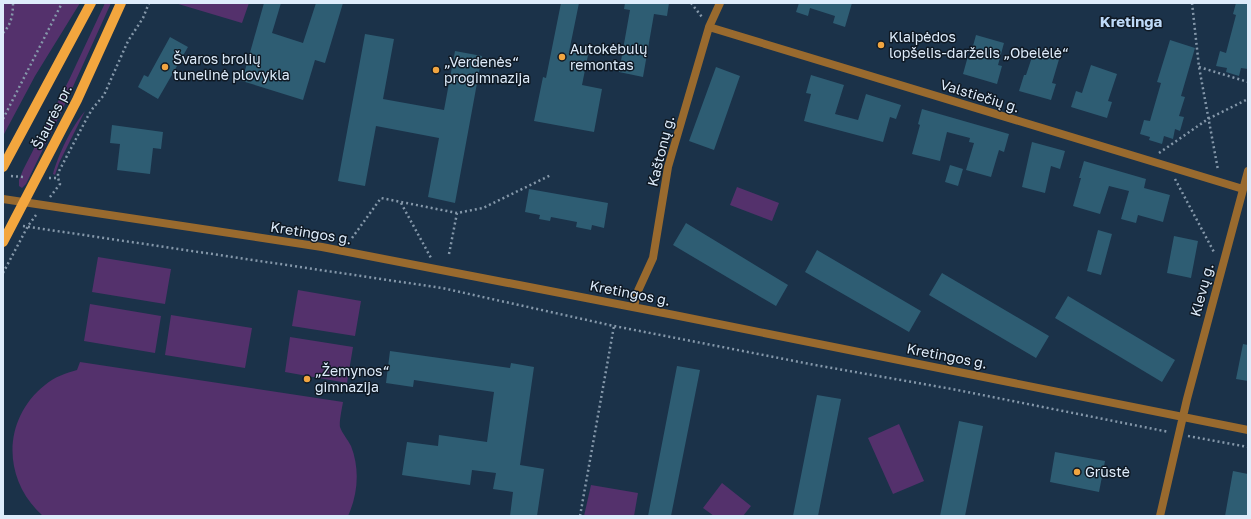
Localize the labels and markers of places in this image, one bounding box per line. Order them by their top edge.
place label: Klaipėdos lopšelis-darželis „Obelėlė“ [889,28,1069,61]
place label: Autokėbulų remontas [570,40,647,73]
marker: Klaipėdos lopšelis-darželis „Obelėlė“ [876,40,886,50]
place label: Švaros brolių tunelinė plovykla [173,50,290,83]
marker: Autokėbulų remontas [557,52,567,62]
place label: „Verdenės“ progimnazija [444,53,530,86]
marker: Švaros brolių tunelinė plovykla [160,62,170,72]
marker: „Verdenės“ progimnazija [431,65,441,75]
place label: „Žemynos“ gimnazija [315,362,389,395]
marker: „Žemynos“ gimnazija [302,374,312,384]
place label: Grūstė [1085,463,1130,480]
marker: Grūstė [1072,467,1082,477]

